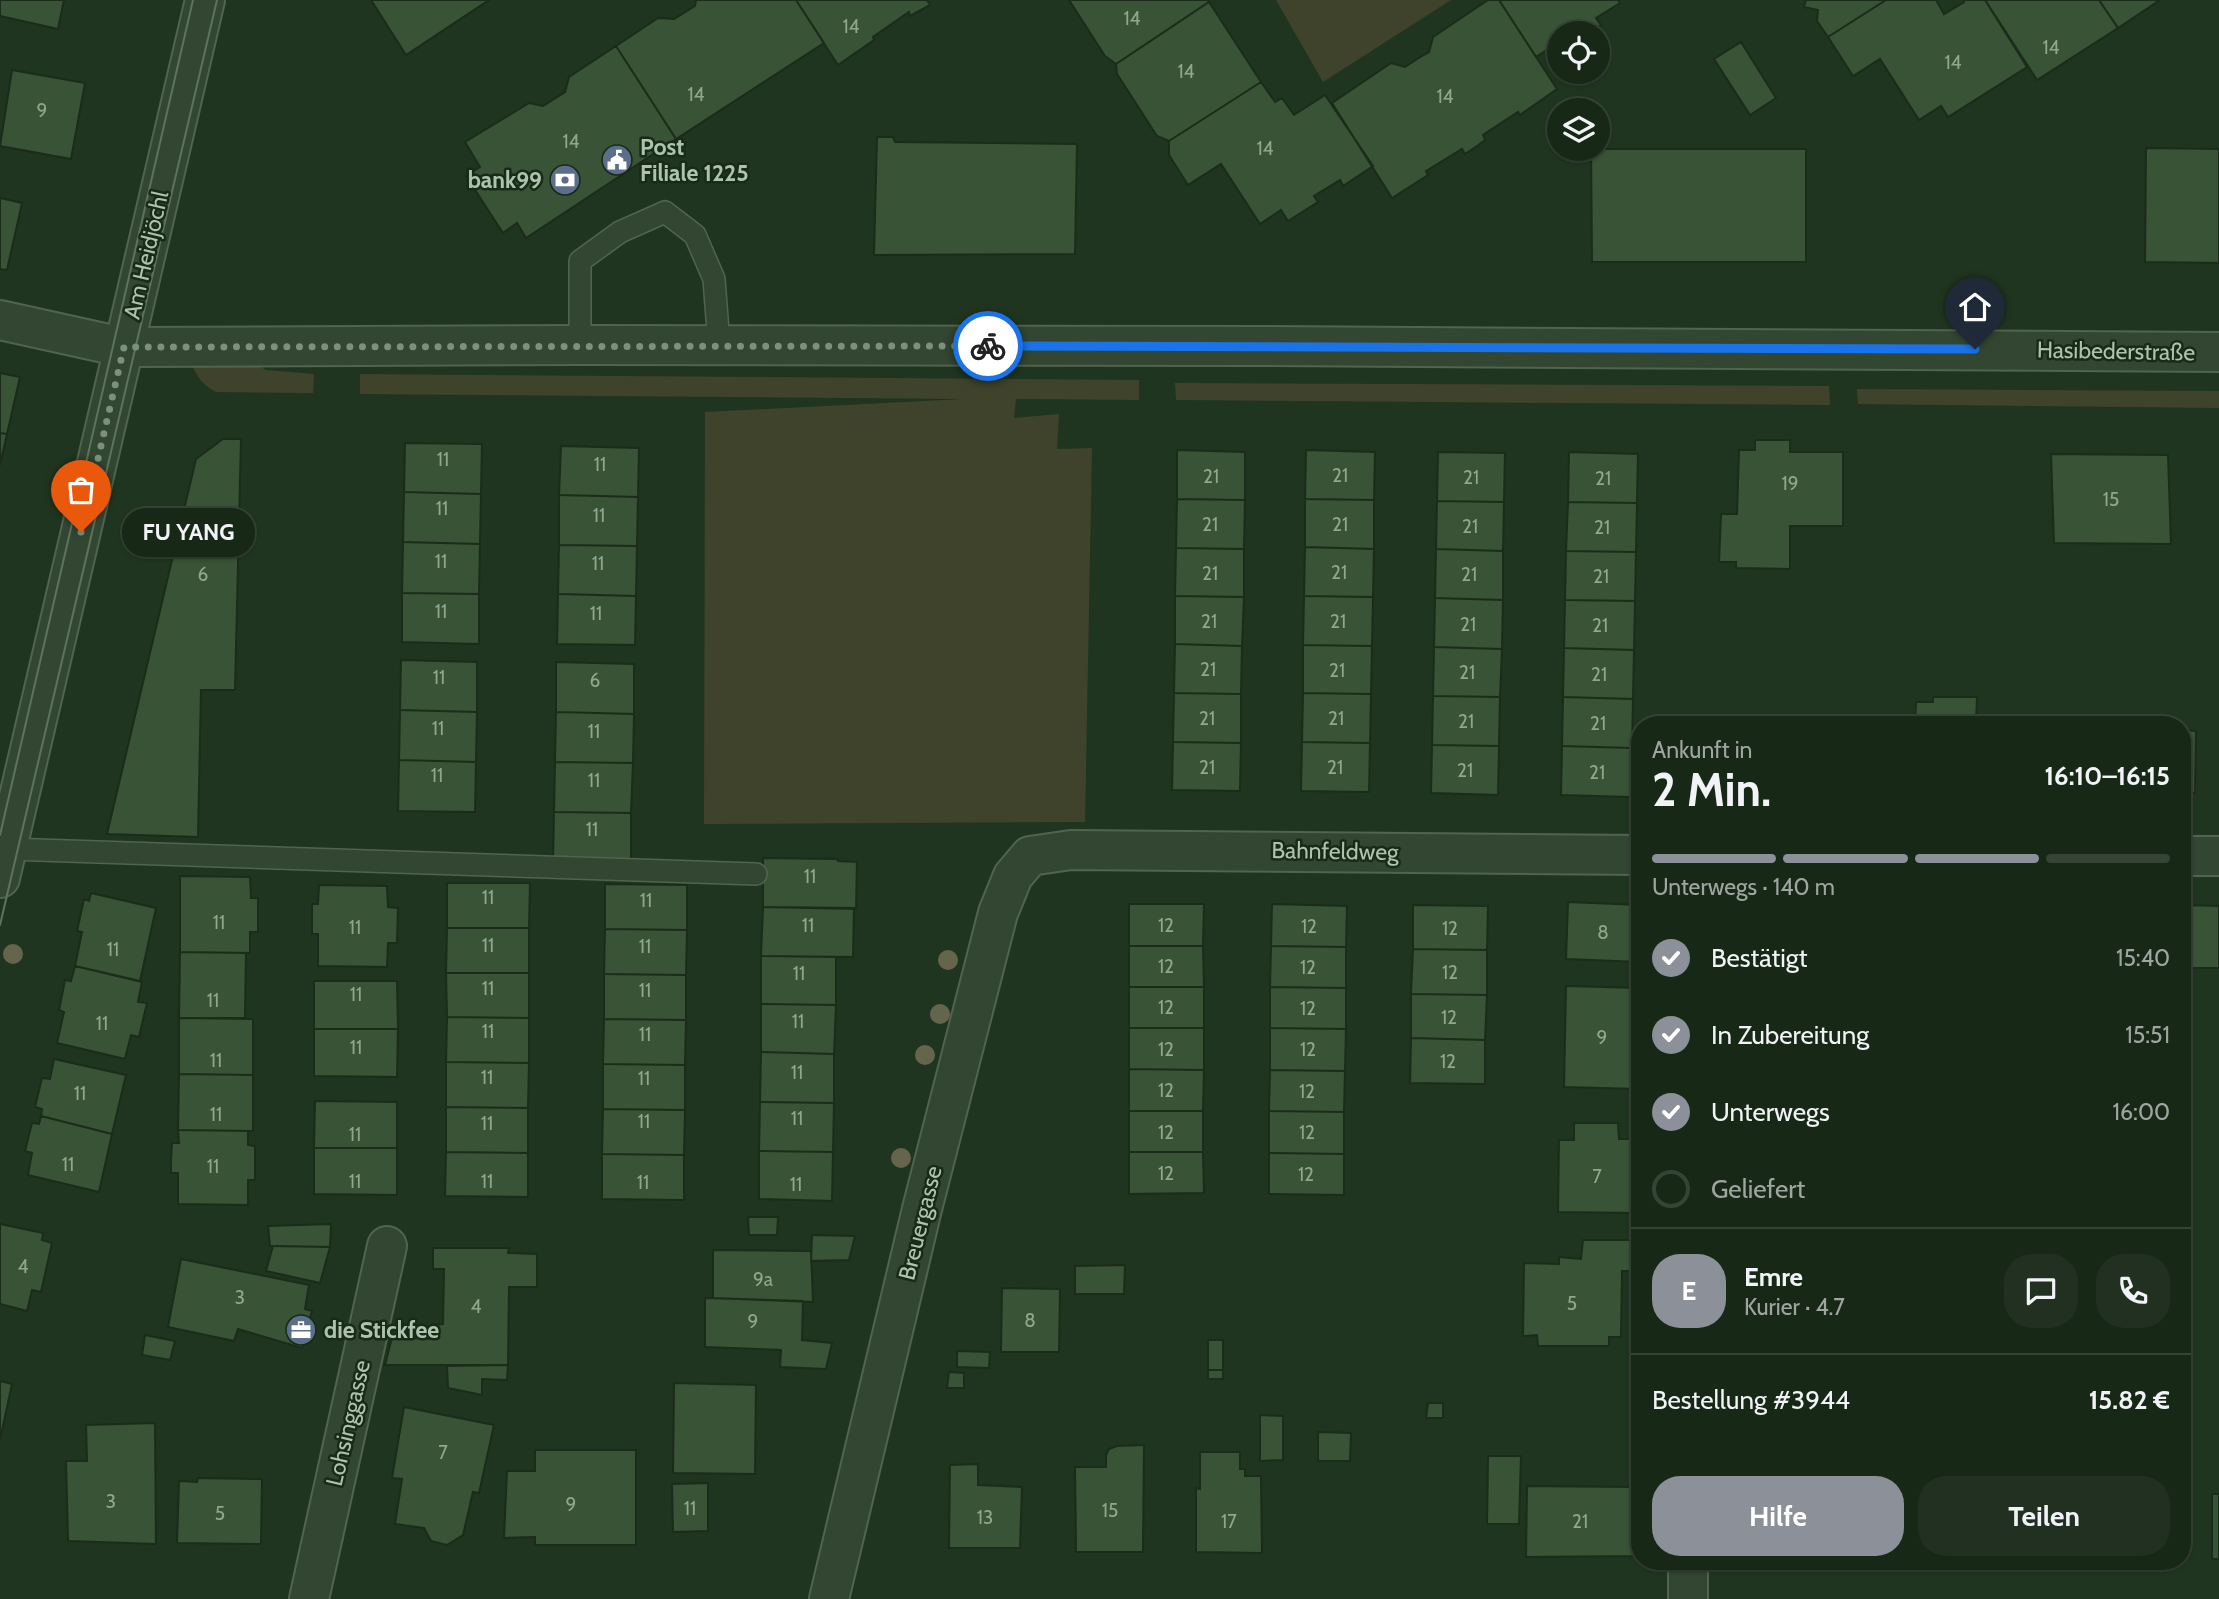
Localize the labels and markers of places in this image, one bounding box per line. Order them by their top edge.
place label: Post Filiale 1225 [640,133,749,187]
public building icon: Post Filiale 1225 [600,143,634,177]
bank icon: bank99 [548,163,582,197]
place label: bank99 [468,166,542,194]
pin [1945,277,2005,349]
pin [51,460,111,532]
callout: FU YANG [123,508,256,556]
office icon: die Stickfee [284,1313,318,1347]
place label: die Stickfee [324,1316,439,1344]

